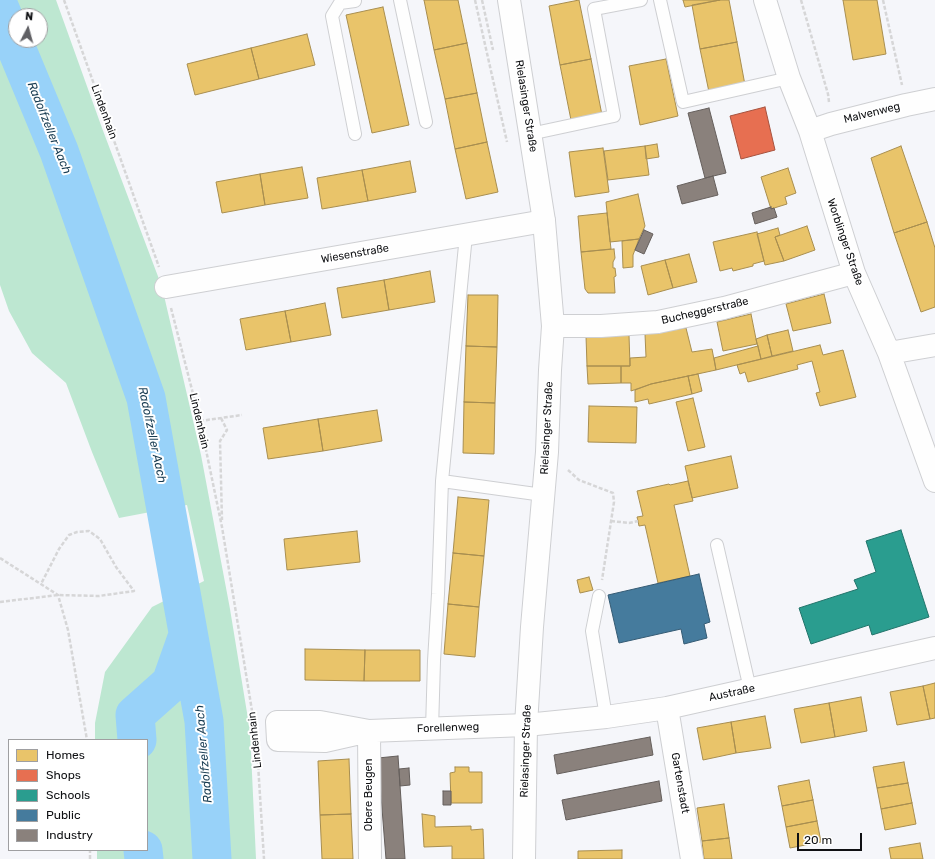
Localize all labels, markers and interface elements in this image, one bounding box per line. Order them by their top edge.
north arrow [8,8,48,48]
text: N [25,10,34,23]
street label: Rielasinger Straße [512,59,540,153]
water label: Radolfzeller Aach [24,80,74,176]
street label: Lindenhain [88,83,120,141]
street label: Malvenweg [842,100,902,126]
street label: Worblinger Straße [824,197,866,287]
street label: Wiesenstraße [320,242,390,266]
street label: Bucheggerstraße [660,295,750,327]
street label: Rielasinger Straße [538,381,556,475]
water label: Radolfzeller Aach [135,385,169,485]
street label: Lindenhain [186,392,212,450]
street label: Austraße [708,682,756,704]
water label: Radolfzeller Aach [193,704,215,804]
street label: Rielasinger Straße [518,704,534,798]
street label: Lindenhain [245,711,265,769]
street label: Forellenweg [417,720,479,736]
legend [8,739,148,851]
text: Homes [46,748,85,762]
street label: Gartenstadt [668,751,692,815]
street label: Obere Beugen [362,759,376,831]
text: Shops [46,768,81,782]
text: Schools [46,788,90,802]
text: Public [46,808,81,822]
scale bar [799,825,864,851]
text: Industry [46,828,93,842]
text: 20 m [804,833,832,847]

